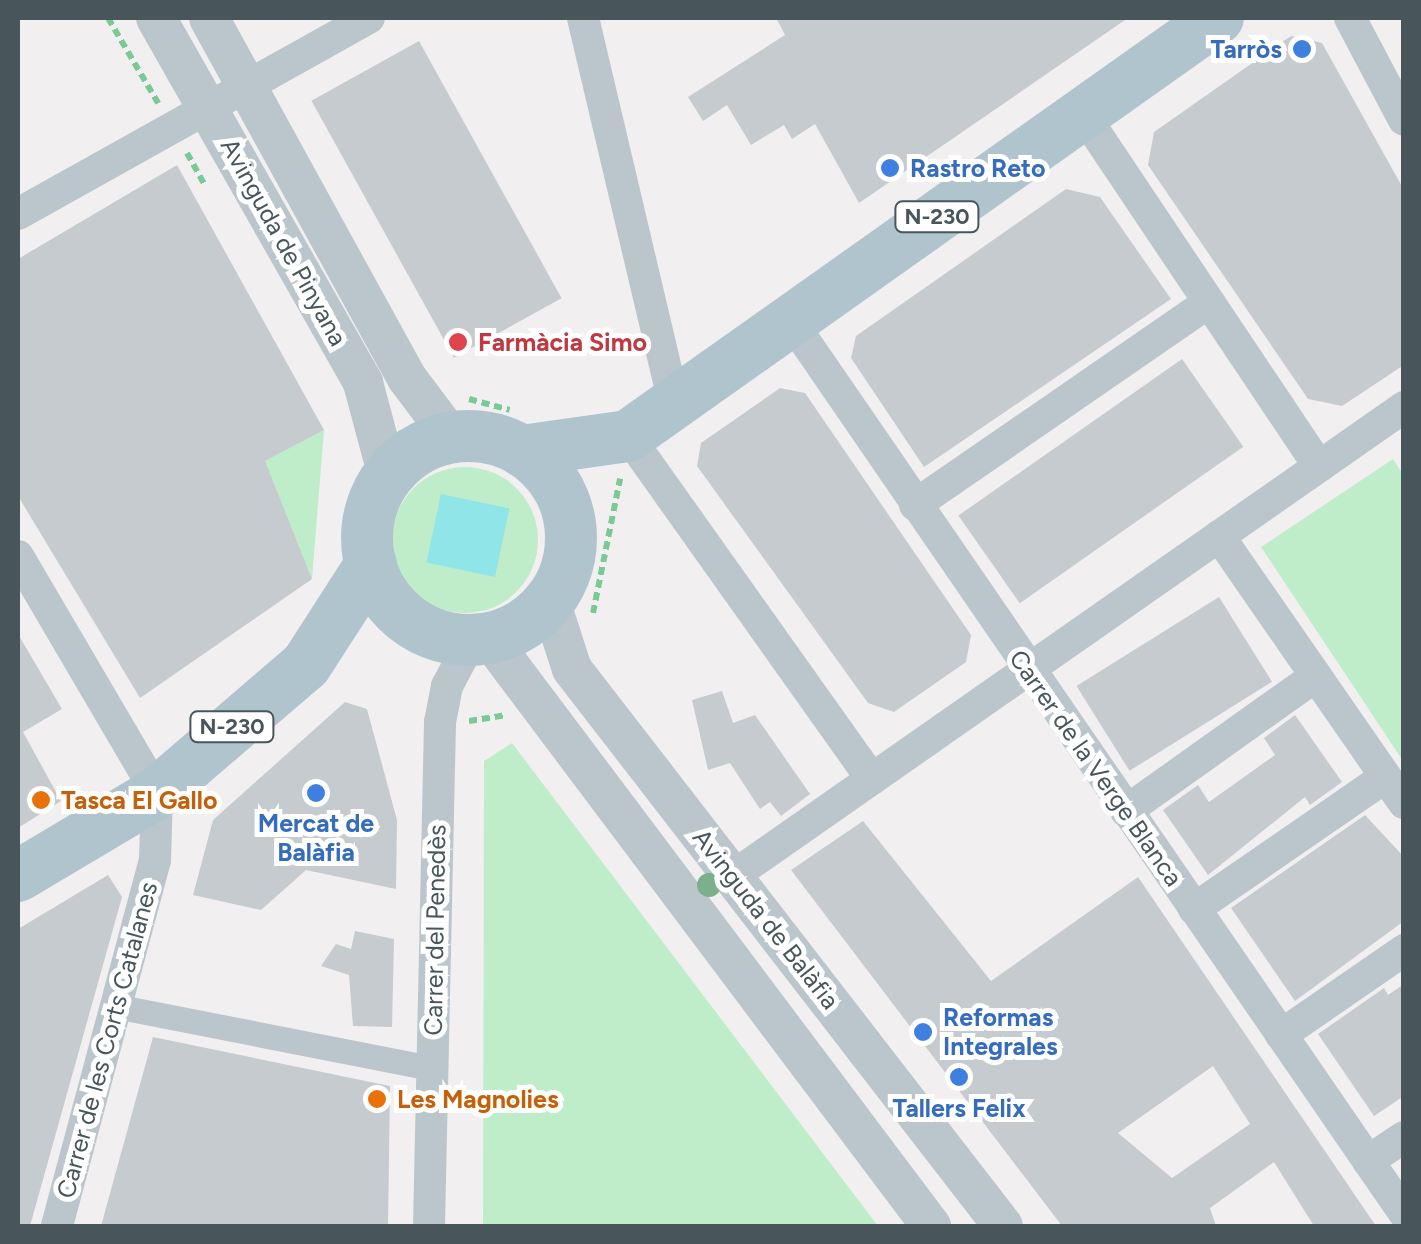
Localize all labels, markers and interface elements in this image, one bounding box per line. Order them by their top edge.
place label: Tarròs [1211,34,1282,64]
marker: Tarròs [1291,38,1313,60]
street label: Avinguda de Pinyana [215,133,353,351]
place label: Rastro Reto [910,153,1045,183]
marker: Rastro Reto [879,157,901,179]
road number: N-230 [892,200,982,234]
place label: Farmàcia Simo [478,327,647,357]
marker: Farmàcia Simo [447,331,469,353]
street label: Carrer de la Verge Blanca [1003,644,1189,892]
road number: N-230 [187,710,277,744]
marker: Mercat de Balàfia [305,782,327,804]
place label: Tasca El Gallo [61,785,217,815]
marker: Tasca El Gallo [30,789,52,811]
place label: Mercat de Balàfia [258,809,374,868]
street label: Avinguda de Balàfia [686,823,846,1015]
street label: Carrer del Penedès [418,824,452,1036]
street label: Carrer de les Corts Catalanes [50,879,164,1201]
place label: Reformas Integrales [943,1003,1058,1062]
marker: Reformas Integrales [912,1021,934,1043]
marker: Tallers Felix [948,1066,970,1088]
place label: Les Magnolies [397,1084,559,1114]
marker: Les Magnolies [366,1088,388,1110]
place label: Tallers Felix [892,1093,1026,1123]

